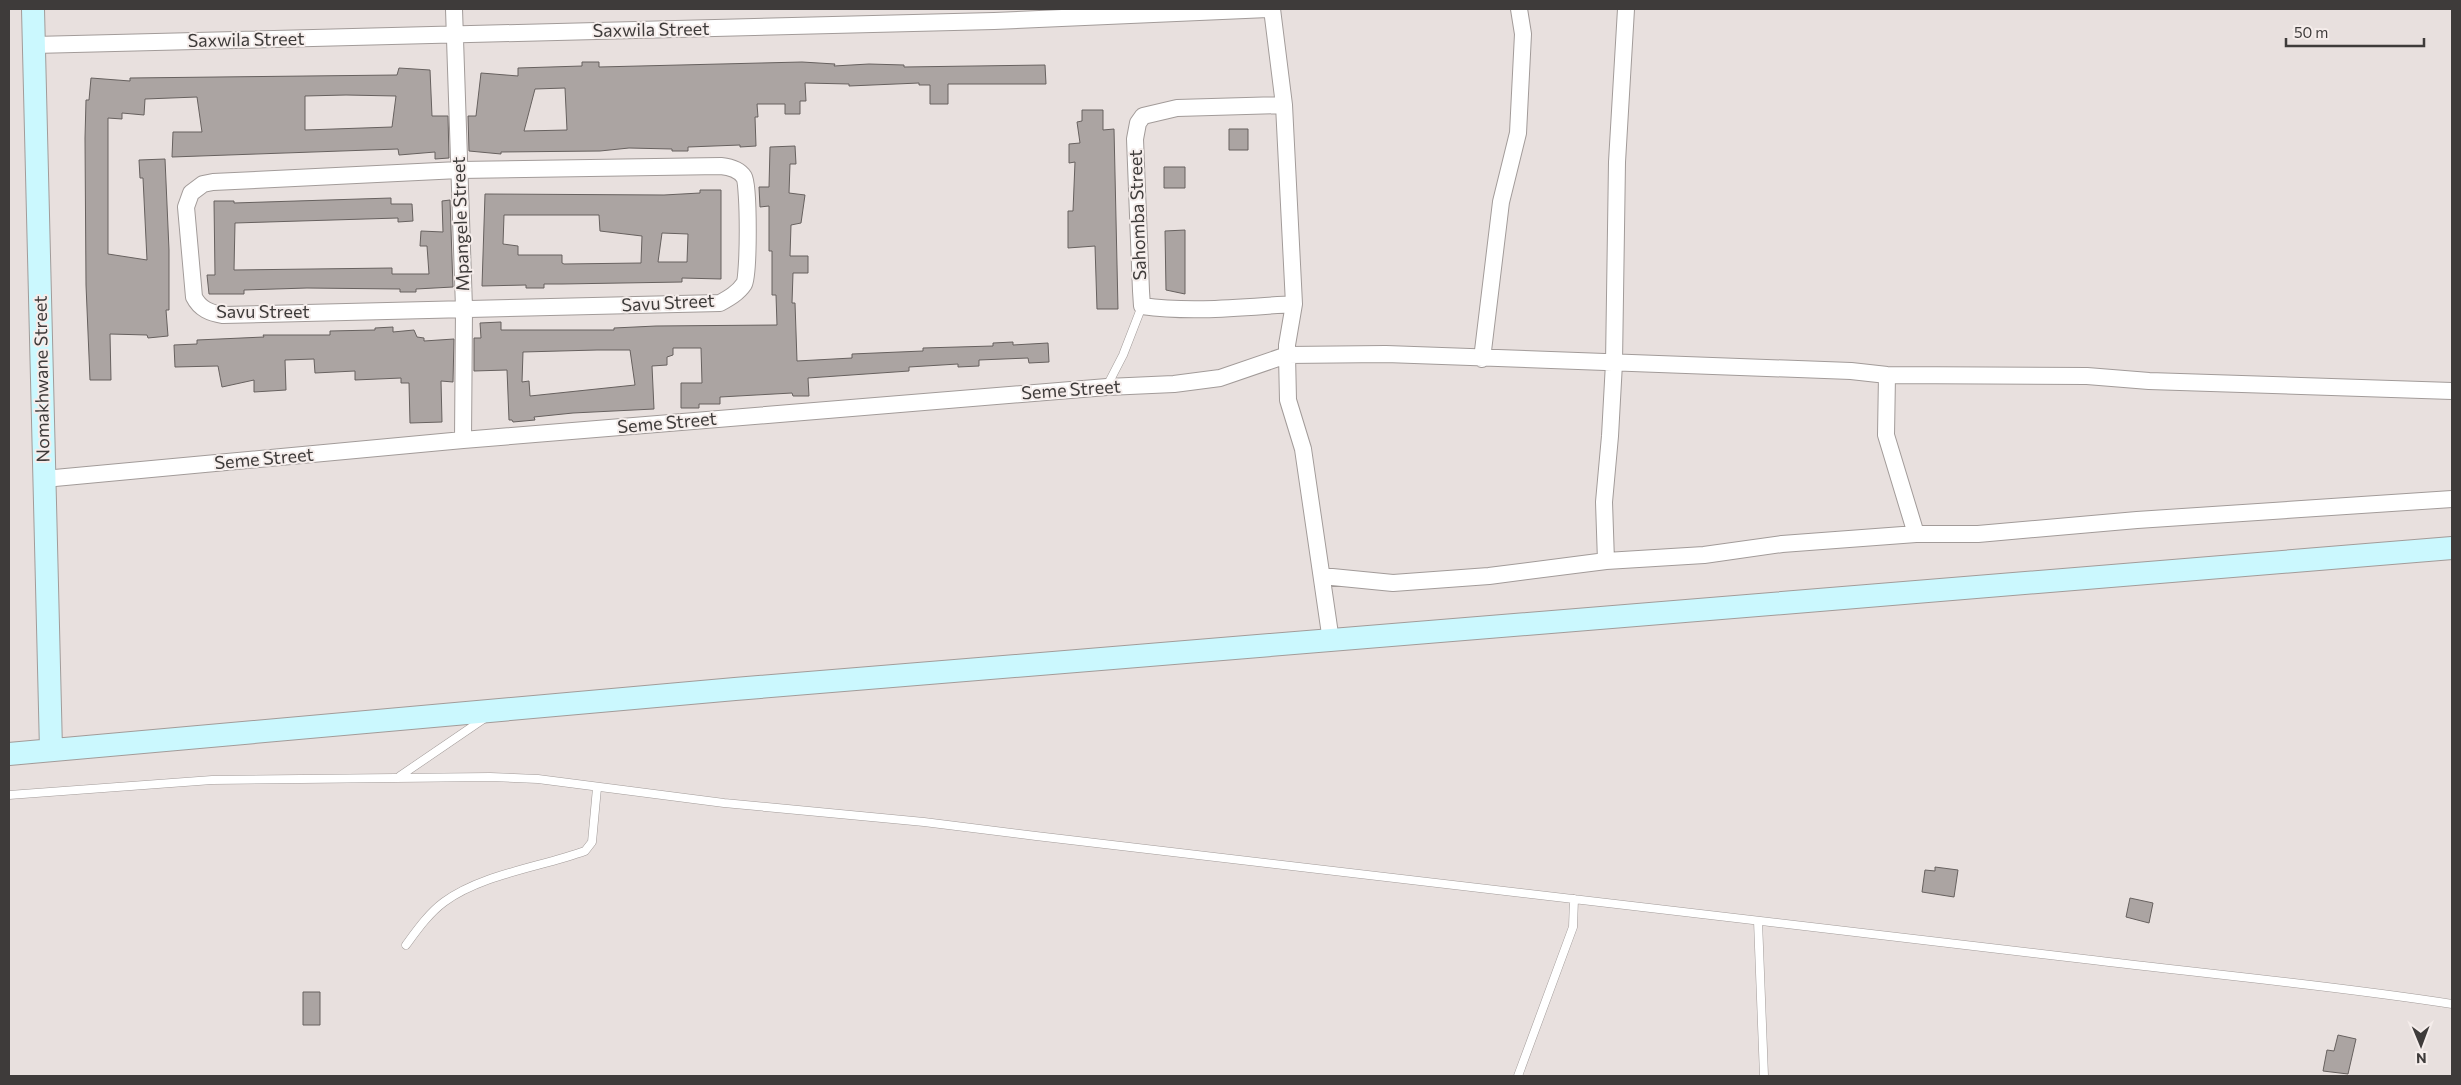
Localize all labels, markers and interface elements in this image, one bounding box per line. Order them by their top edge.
scale bar [2286,15,2424,47]
street label: Saxwila Street [592,17,710,41]
text: 50 m [2294,23,2328,41]
street label: Saxwila Street [187,27,305,51]
street label: Sahomba Street [1124,149,1150,281]
street label: Mpangele Street [447,156,473,292]
street label: Savu Street [621,289,715,315]
street label: Nomakhwane Street [29,295,53,463]
street label: Savu Street [216,300,310,322]
street label: Seme Street [1020,375,1121,403]
street label: Seme Street [616,407,717,437]
street label: Seme Street [213,443,314,473]
north arrow [2396,1020,2446,1070]
text: N [2416,1050,2427,1067]

